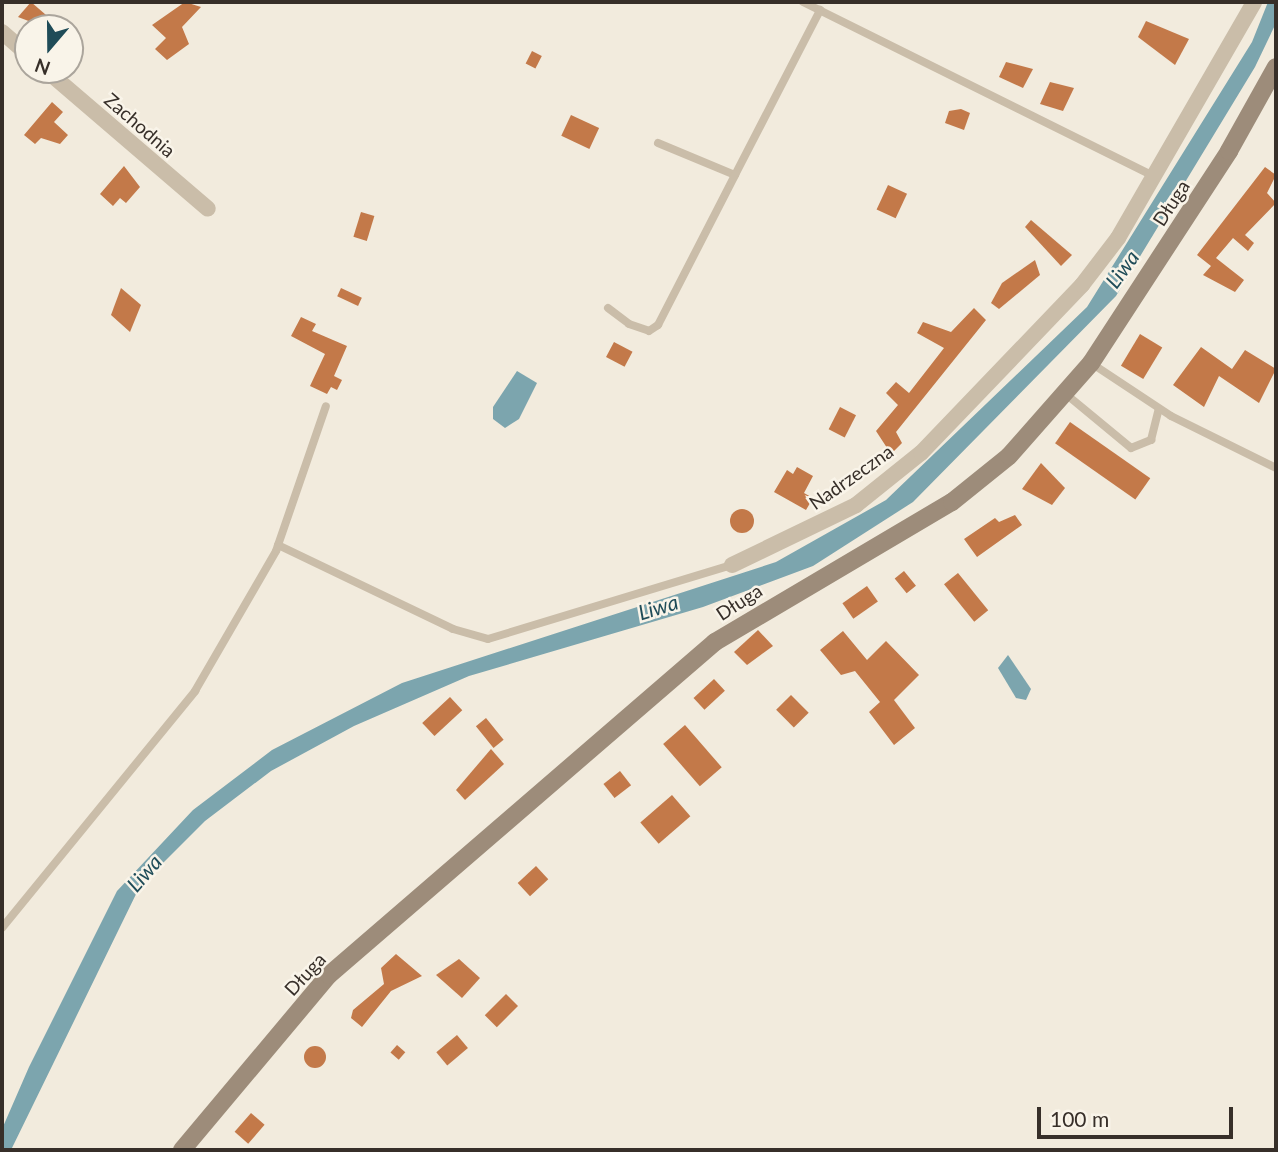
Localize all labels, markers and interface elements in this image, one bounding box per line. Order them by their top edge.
north arrow [14,14,84,84]
text: N [32,54,53,81]
street label: Zachodnia [100,88,180,162]
street label: Długa [1148,176,1194,230]
water label: Liwa [1100,245,1144,293]
street label: Nadrzeczna [805,440,897,514]
street label: Długa [712,579,766,625]
water label: Liwa [635,589,681,625]
water label: Liwa [121,849,167,897]
street label: Długa [280,948,330,1000]
scale bar [1040,1092,1236,1136]
text: 100 m [1050,1106,1109,1131]

